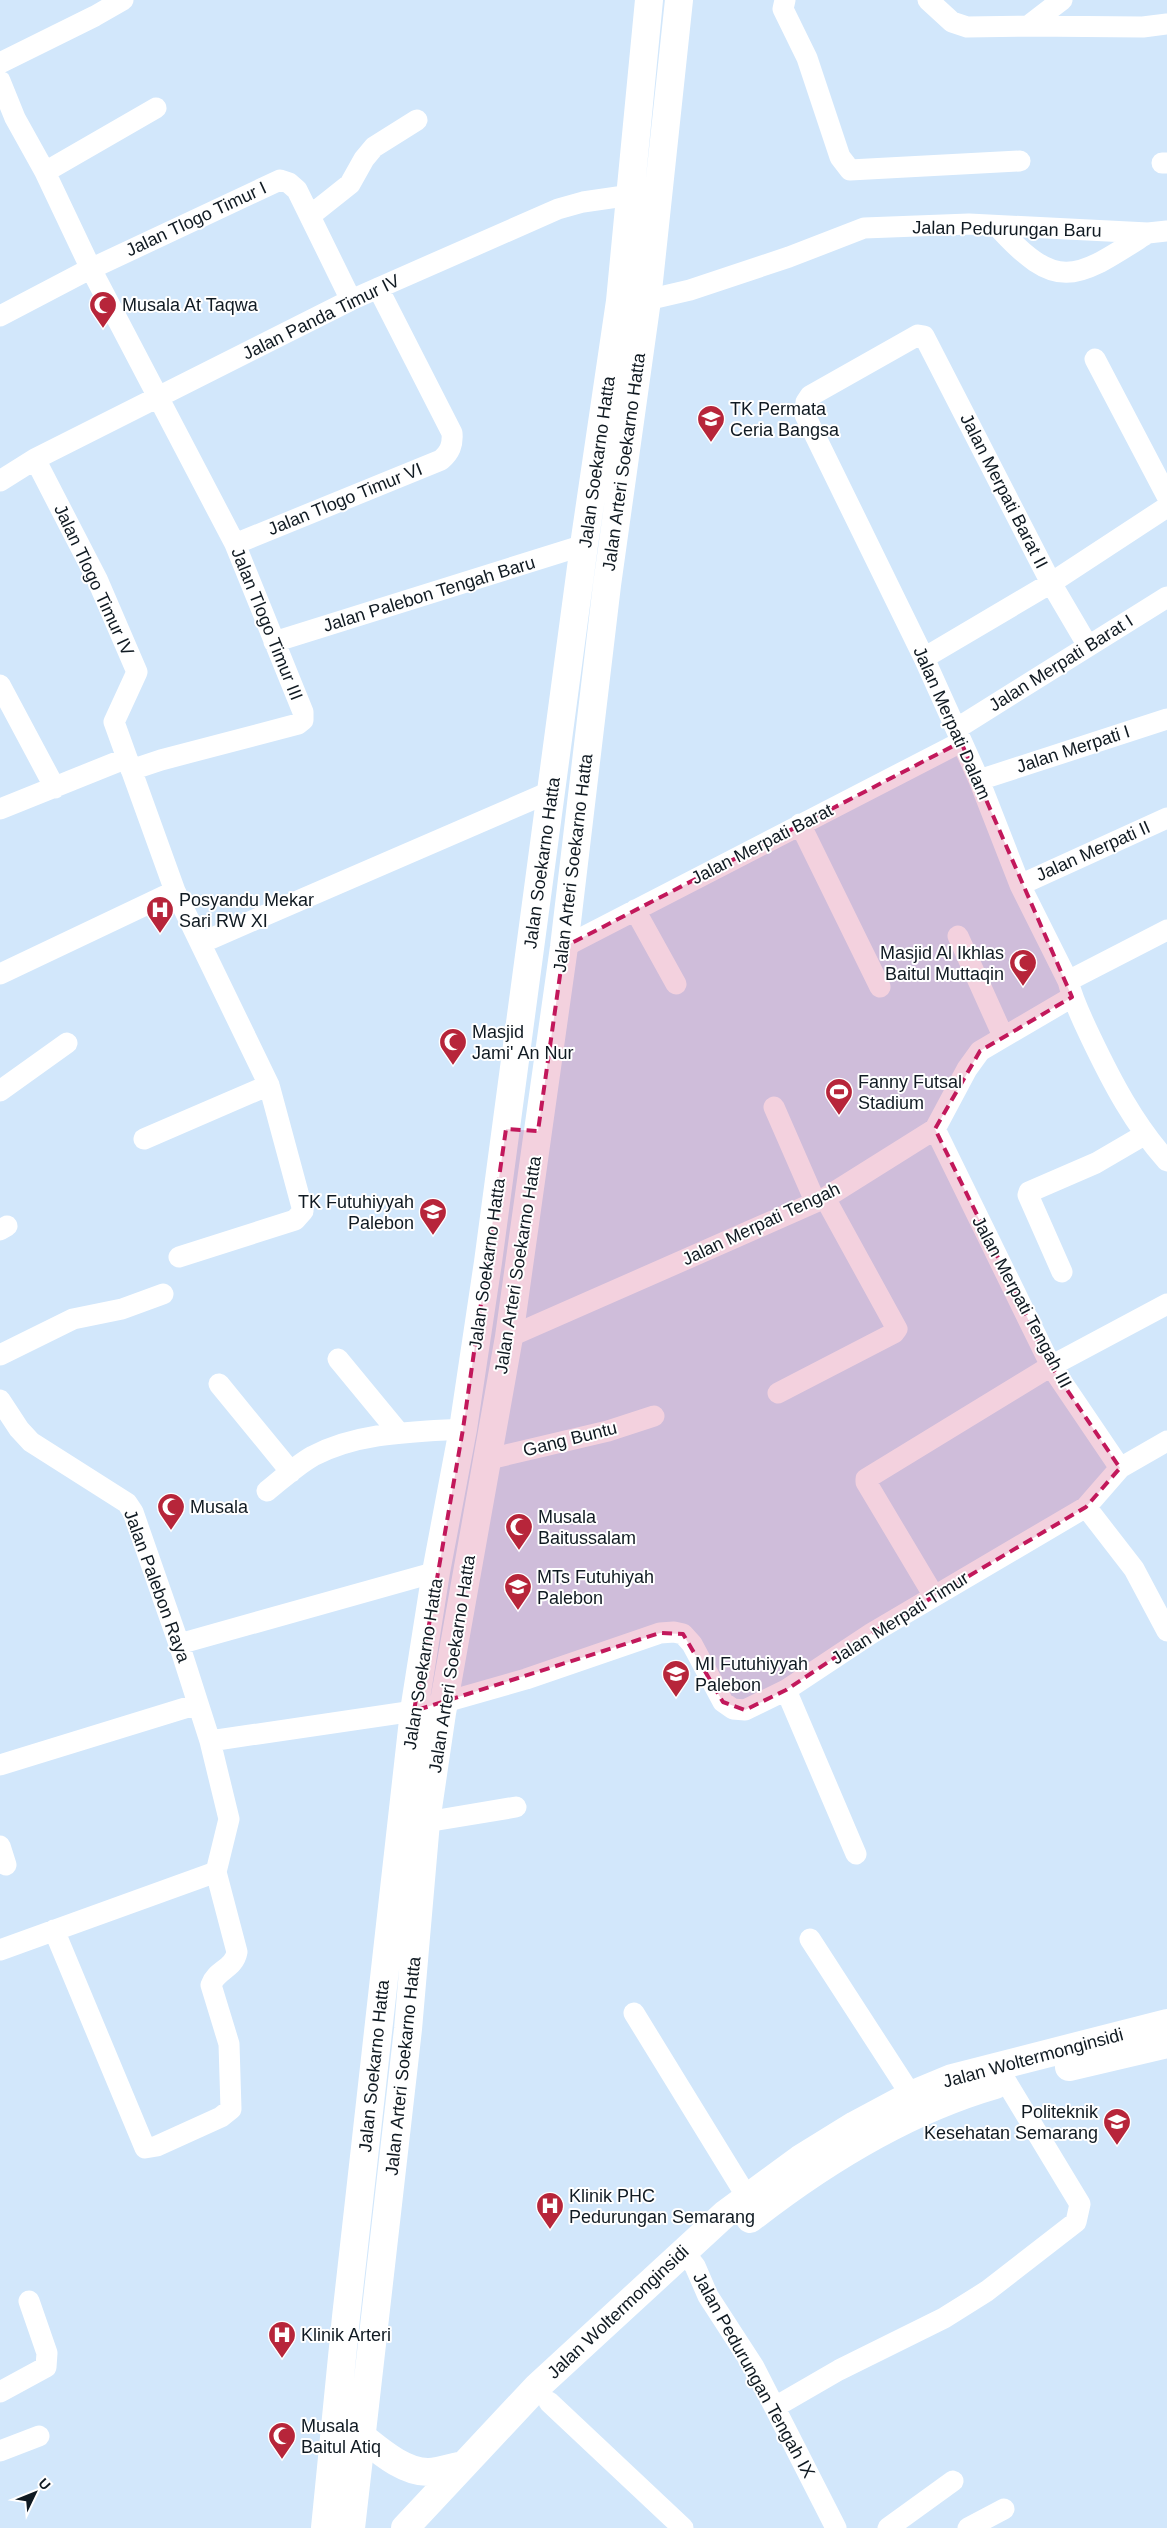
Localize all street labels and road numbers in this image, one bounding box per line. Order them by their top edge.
street label: Jalan Tlogo Timur I [123,178,269,260]
street label: Jalan Pedurungan Baru [912,217,1102,241]
street label: Jalan Panda Timur IV [239,270,403,364]
street label: Jalan Arteri Soekarno Hatta [599,351,649,572]
street label: Jalan Soekarno Hatta [575,374,619,549]
street label: Jalan Merpati Barat II [956,410,1052,572]
street label: Jalan Tlogo Timur VI [265,459,425,539]
street label: Jalan Tlogo Timur IV [50,501,138,659]
street label: Jalan Tlogo Timur III [227,545,307,703]
street label: Jalan Palebon Tengah Baru [320,552,538,636]
street label: Jalan Merpati Barat I [985,611,1137,715]
street label: Jalan Merpati Dalam [909,644,995,802]
street label: Jalan Merpati I [1014,721,1132,777]
street label: Jalan Arteri Soekarno Hatta [550,752,596,973]
street label: Jalan Soekarno Hatta [520,775,564,950]
street label: Jalan Merpati Barat [688,800,836,888]
street label: Jalan Merpati II [1033,817,1153,885]
street label: Jalan Arteri Soekarno Hatta [491,1154,545,1375]
street label: Jalan Soekarno Hatta [465,1176,509,1351]
street label: Jalan Merpati Tengah [679,1179,843,1269]
street label: Jalan Merpati Tengah III [968,1213,1076,1391]
street label: Gang Buntu [521,1418,619,1460]
street label: Jalan Palebon Raya [120,1507,194,1666]
street label: Jalan Arteri Soekarno Hatta [425,1553,479,1774]
street label: Jalan Merpati Timur [828,1568,972,1668]
street label: Jalan Soekarno Hatta [400,1576,447,1751]
street label: Jalan Arteri Soekarno Hatta [382,1955,425,2177]
street label: Jalan Soekarno Hatta [355,1978,393,2153]
street label: Jalan Woltermonginsidi [941,2024,1125,2092]
street label: Jalan Woltermonginsidi [543,2241,693,2383]
street label: Jalan Pedurungan Tengah IX [689,2269,819,2481]

